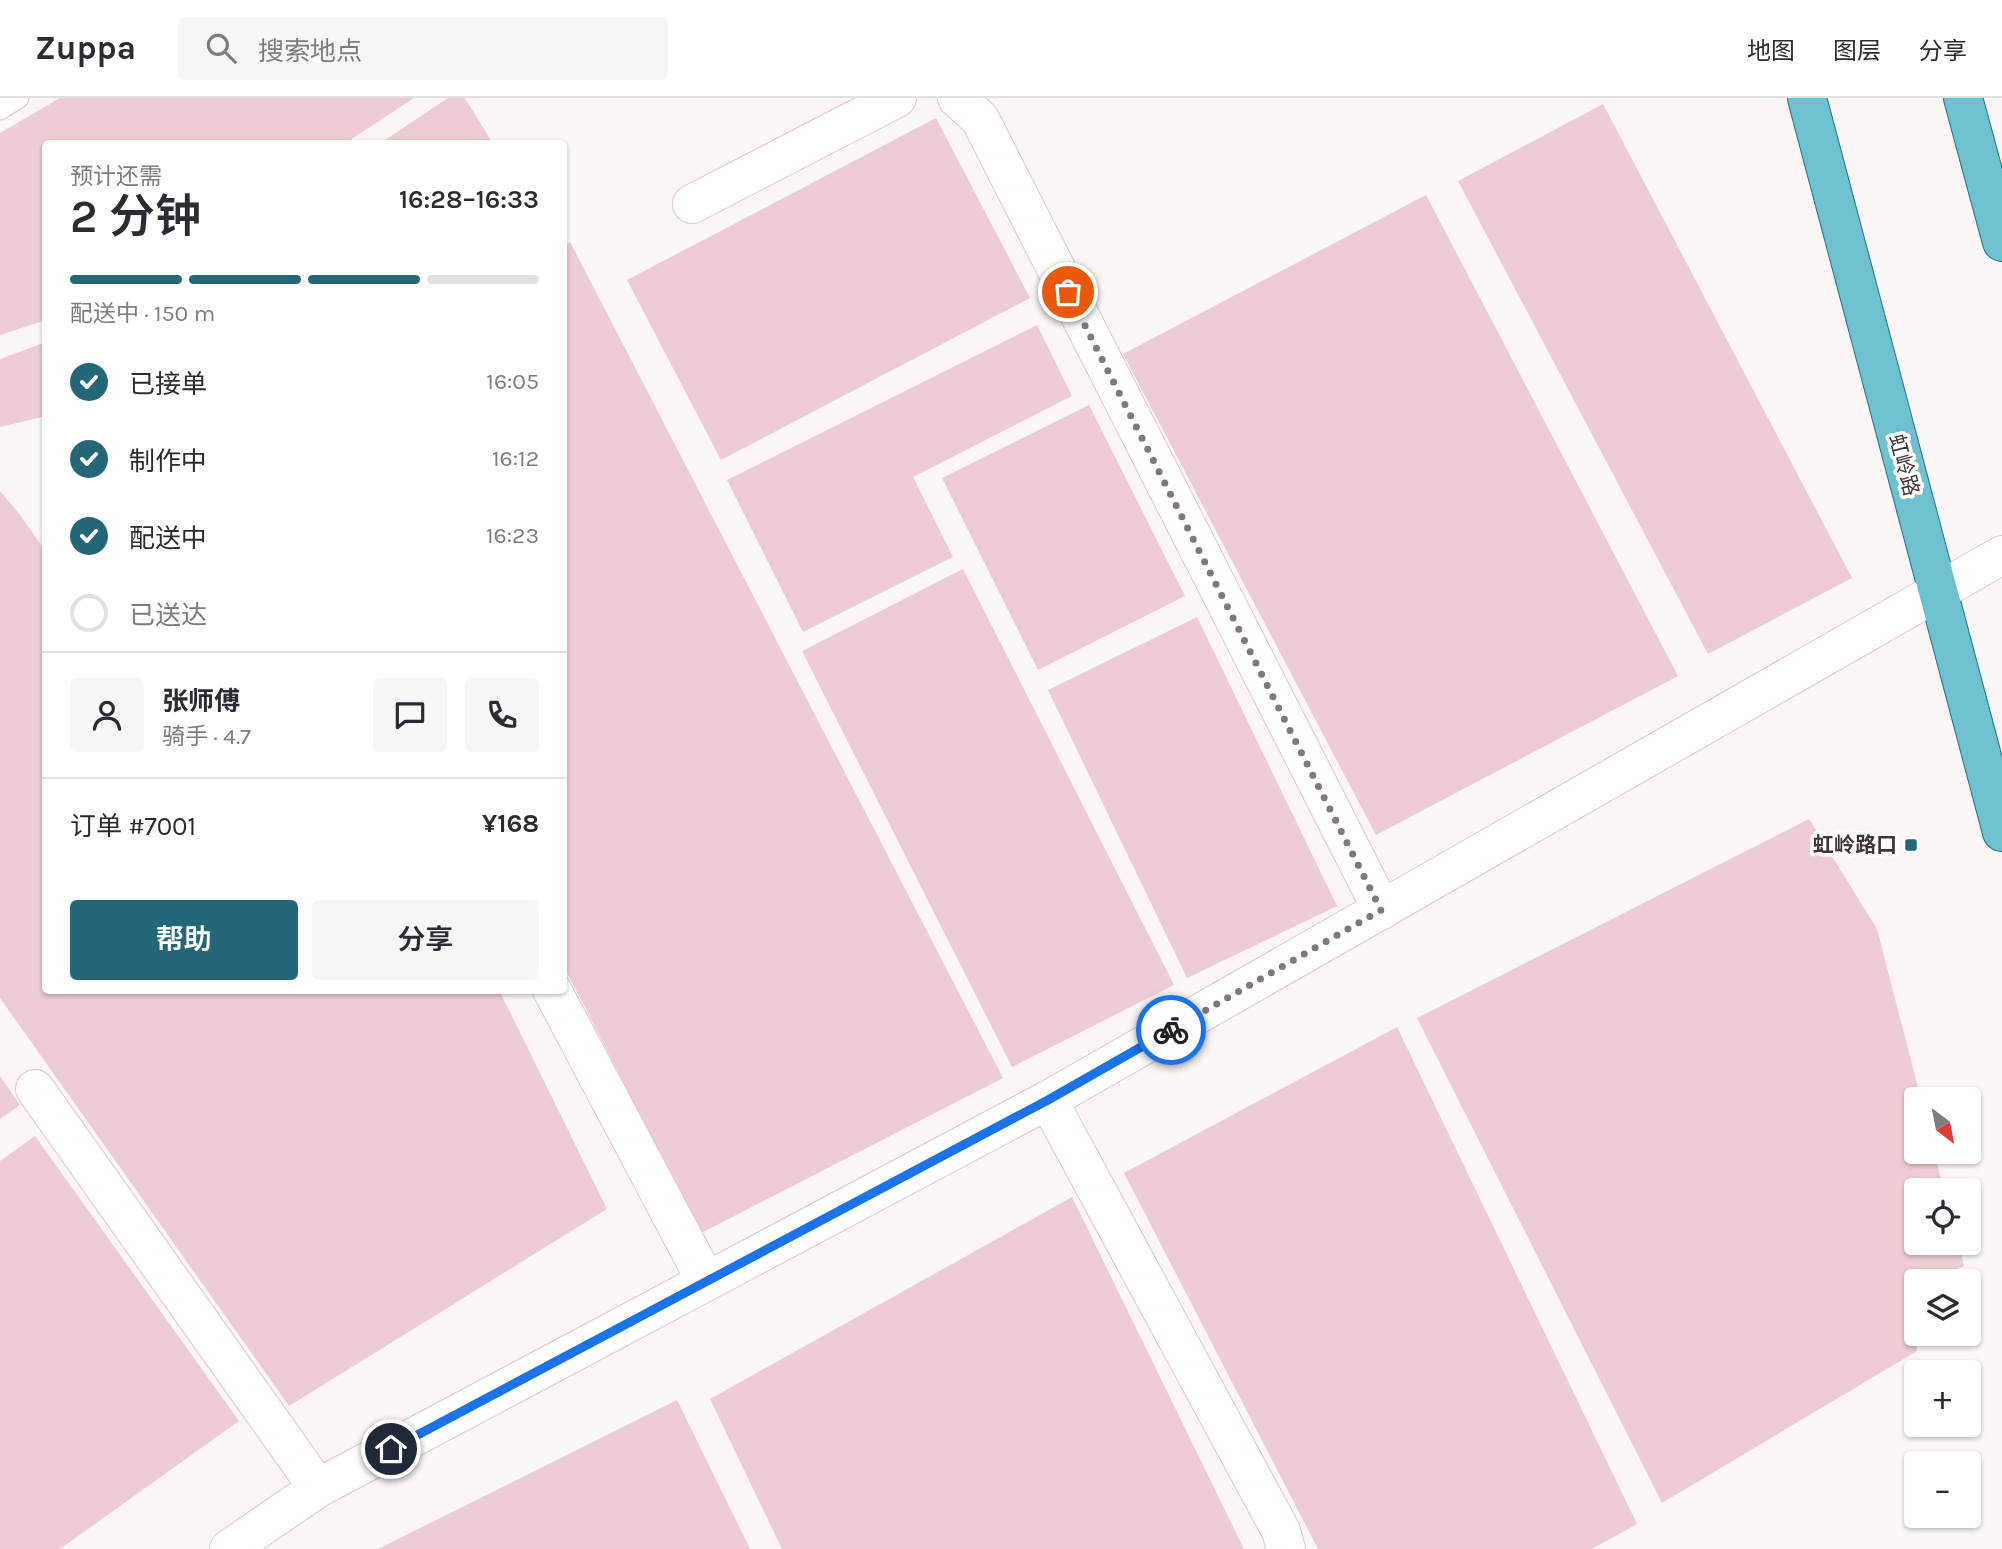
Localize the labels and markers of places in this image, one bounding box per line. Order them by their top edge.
pin [1038,262,1098,322]
place label: 虹岭路口 [1813,833,1897,857]
marker: 虹岭路口 [1903,837,1919,853]
pin [361,1419,421,1479]

